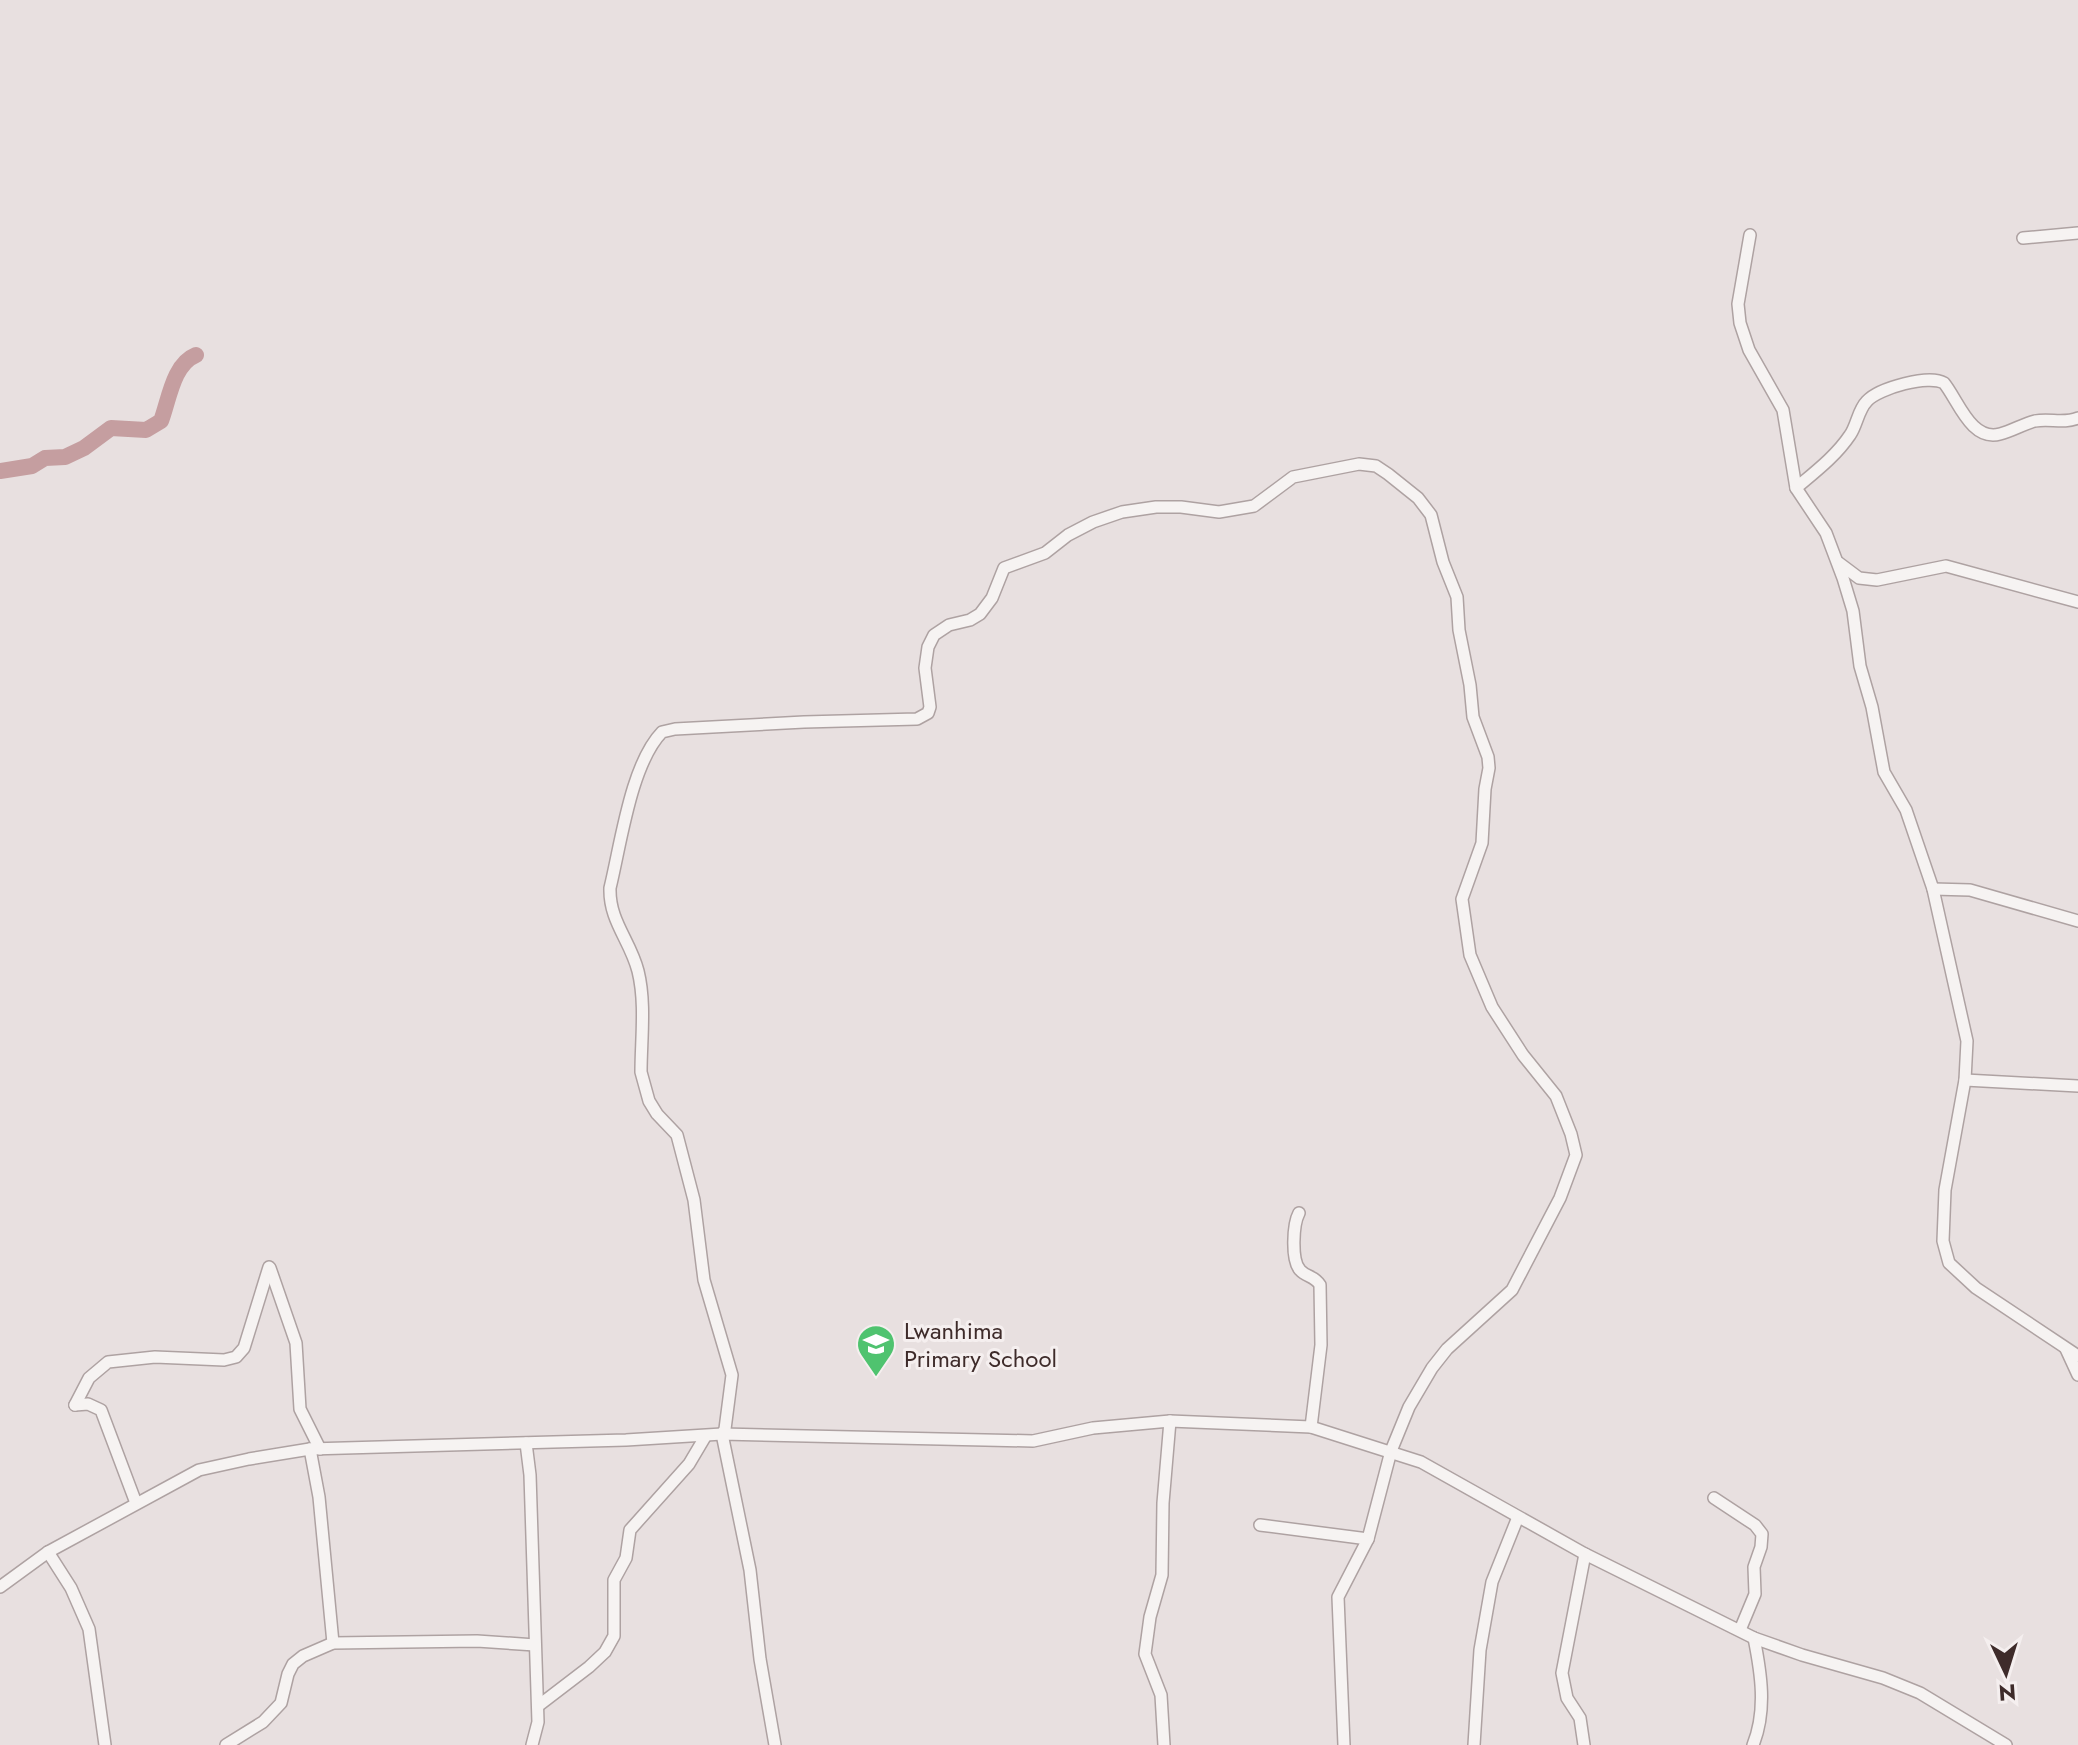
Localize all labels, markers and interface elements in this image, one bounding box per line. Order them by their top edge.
place label: Lwanhima Primary School [904,1313,1057,1376]
school or university icon: Lwanhima Primary School [855,1323,897,1378]
north arrow [1966,1633,2046,1713]
text: N [1998,1676,2017,1710]

